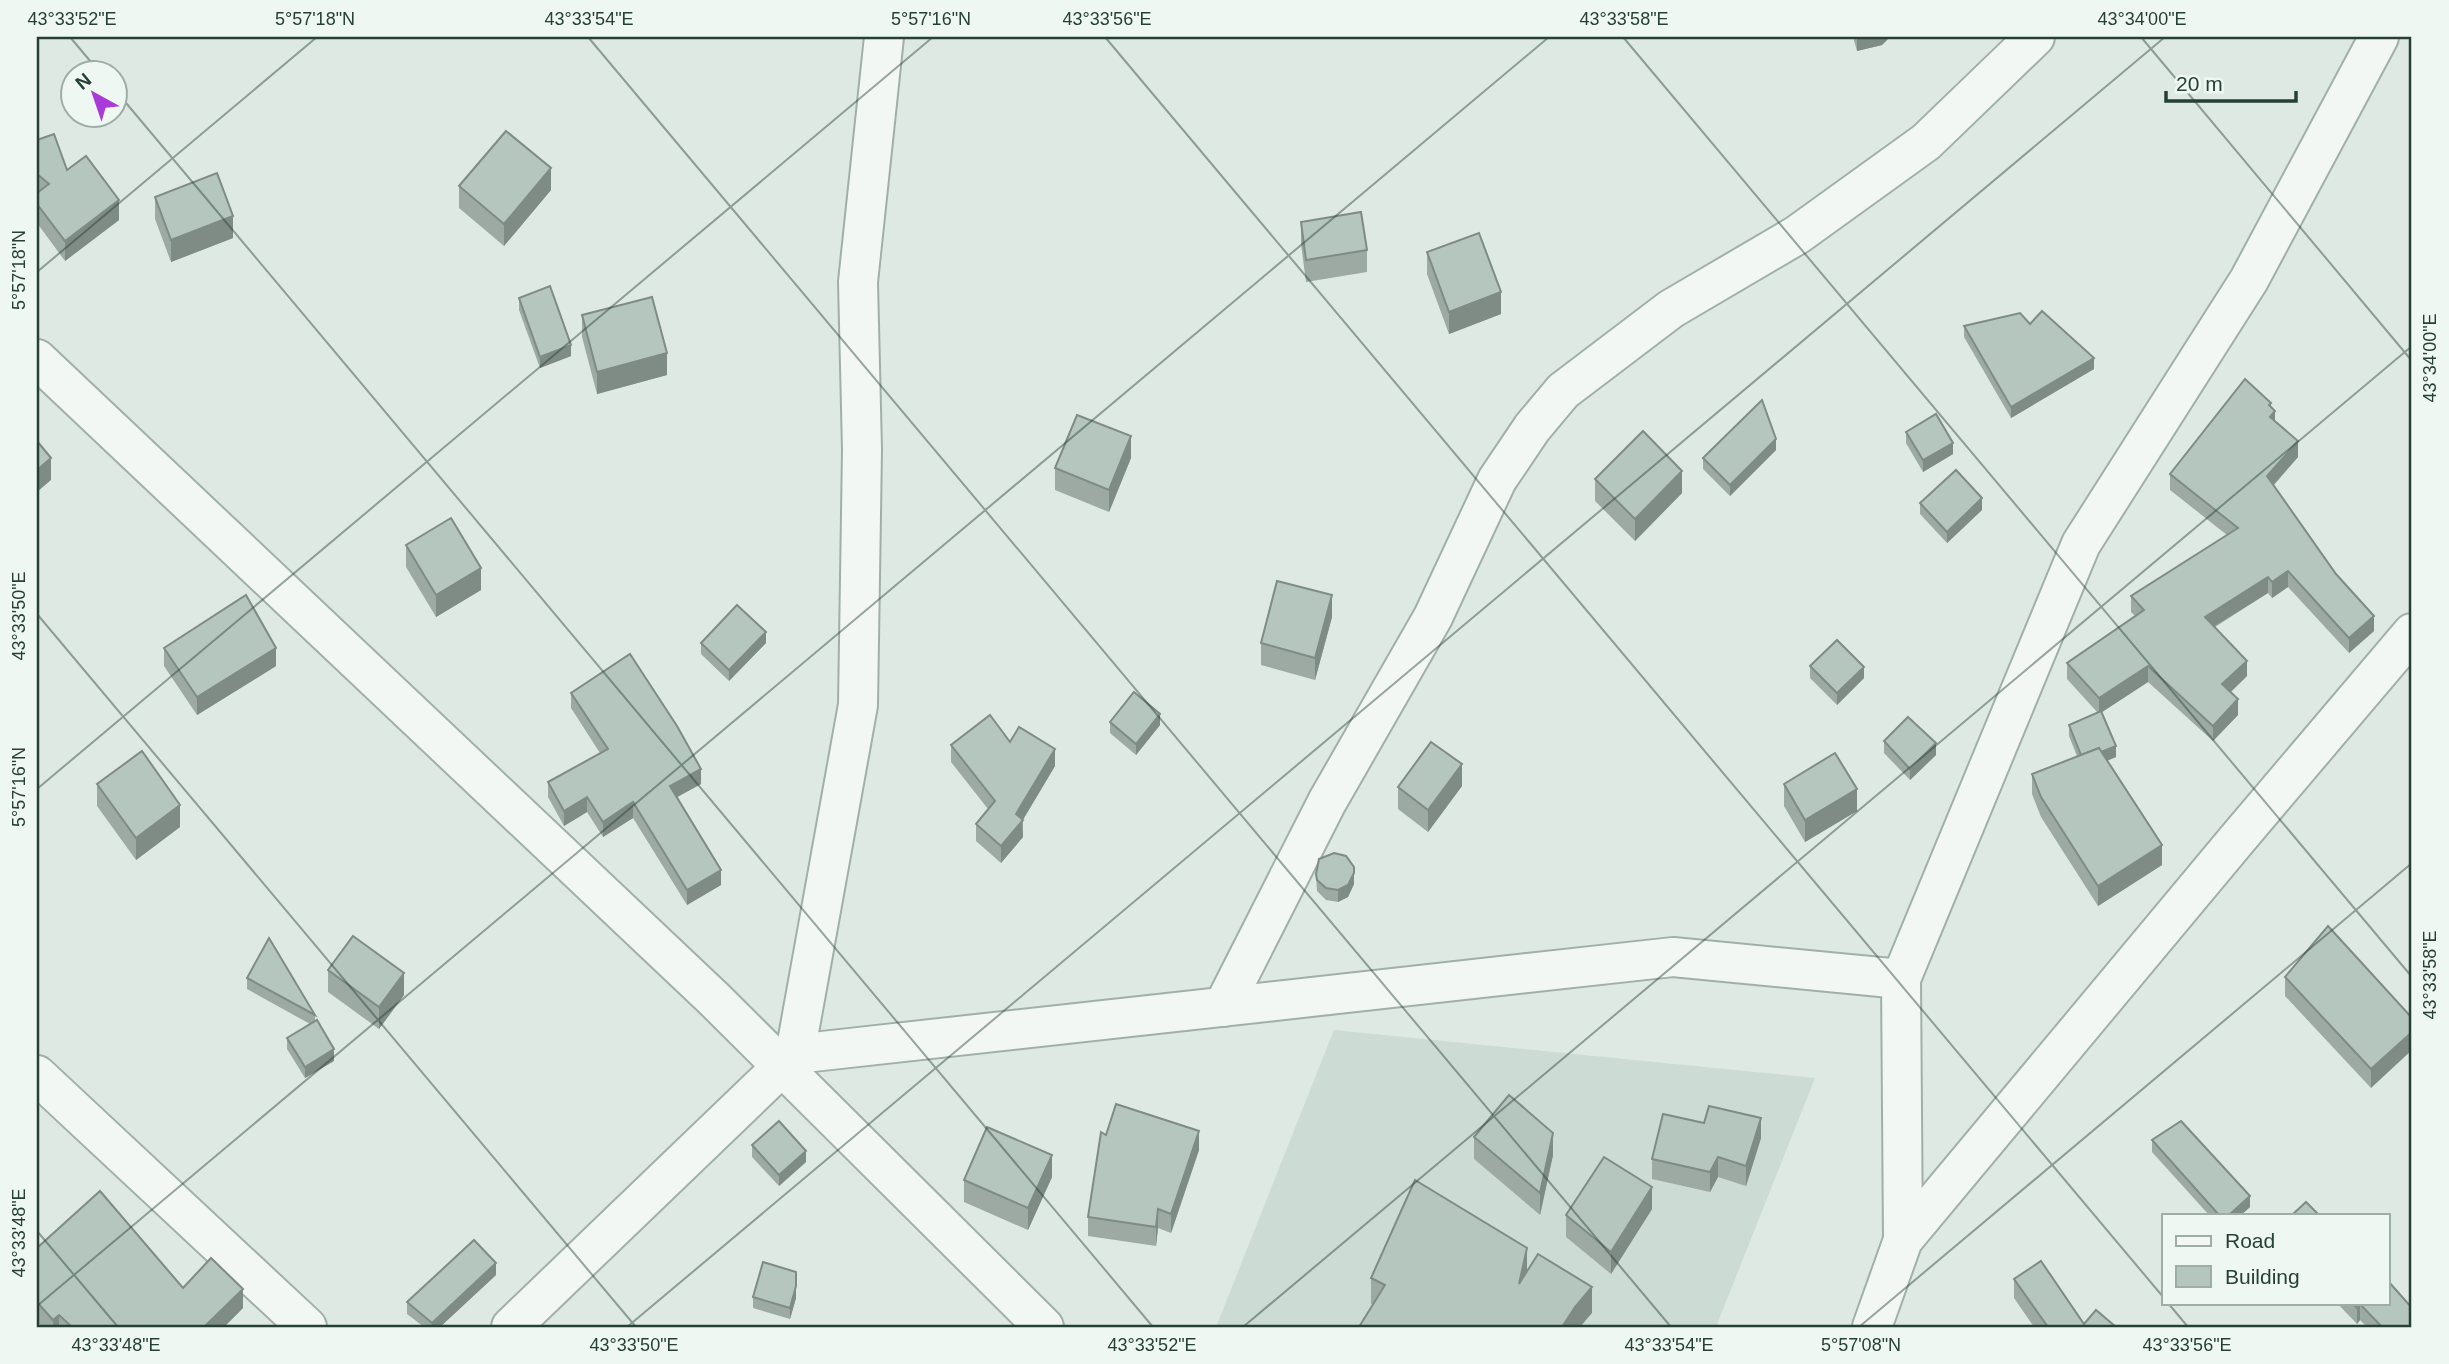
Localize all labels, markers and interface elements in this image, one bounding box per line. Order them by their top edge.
text: 43°33'52"E [27,9,117,29]
text: 5°57'18"N [275,9,355,29]
text: 43°33'54"E [544,9,634,29]
text: 5°57'16"N [891,9,971,29]
text: 43°33'56"E [1062,9,1152,29]
text: 43°33'58"E [1579,9,1669,29]
text: 43°34'00"E [2097,9,2187,29]
north arrow [60,60,130,130]
scale bar [2166,60,2295,104]
text: N [71,69,95,94]
text: 20 m [2176,72,2223,95]
text: 5°57'18"N [9,230,29,310]
text: 43°34'00"E [2420,313,2440,403]
text: 43°33'50"E [9,571,29,661]
text: 5°57'16"N [9,747,29,827]
text: 43°33'58"E [2420,930,2440,1020]
text: 43°33'48"E [9,1188,29,1278]
legend [2162,1214,2390,1304]
text: Road [2225,1229,2275,1252]
text: Building [2225,1265,2300,1288]
text: 43°33'48"E [71,1335,161,1355]
text: 43°33'50"E [589,1335,679,1355]
text: 43°33'52"E [1107,1335,1197,1355]
text: 43°33'54"E [1624,1335,1714,1355]
text: 5°57'08"N [1821,1335,1901,1355]
text: 43°33'56"E [2142,1335,2232,1355]

